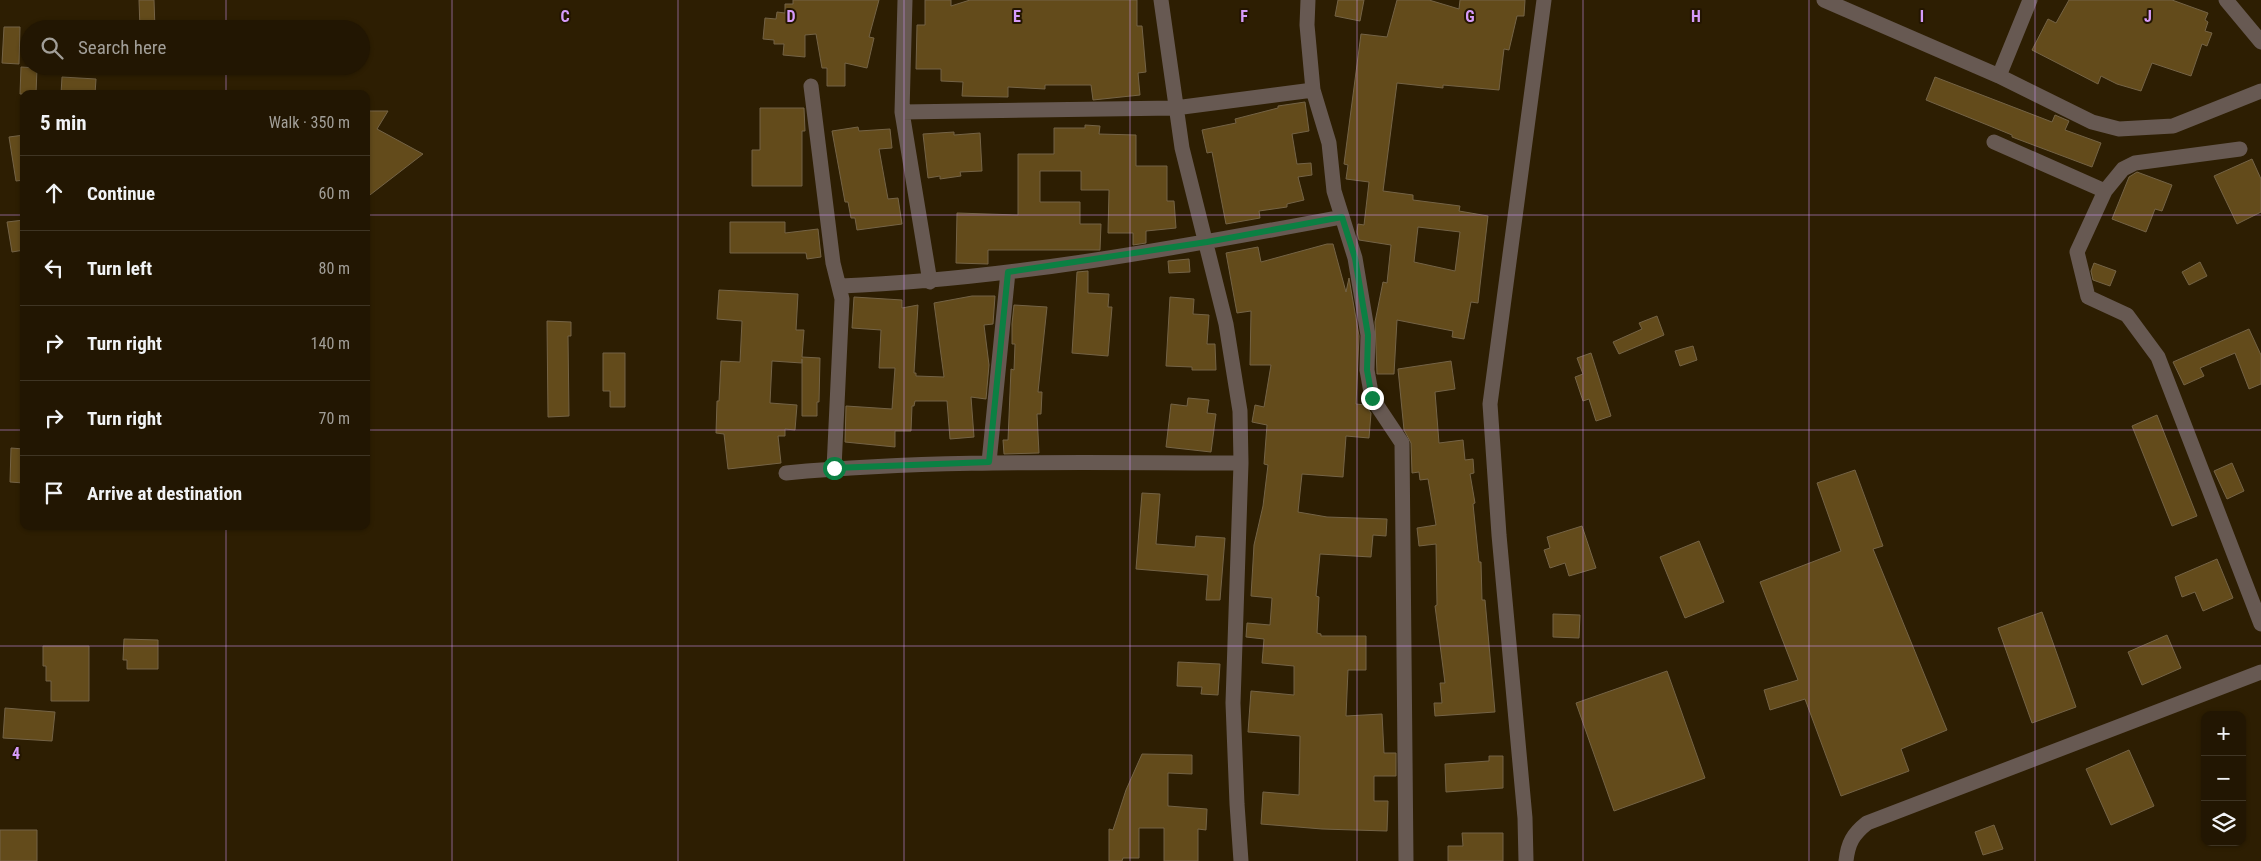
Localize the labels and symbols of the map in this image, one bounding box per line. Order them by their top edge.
text: C [560,7,570,26]
text: D [786,7,796,26]
text: E [1013,7,1021,26]
text: F [1240,7,1248,26]
text: G [1465,7,1475,26]
text: H [1691,7,1701,26]
text: I [1920,7,1924,26]
text: J [2144,7,2152,26]
route end [1361,387,1384,410]
route start [823,457,846,480]
text: 4 [12,744,20,763]

